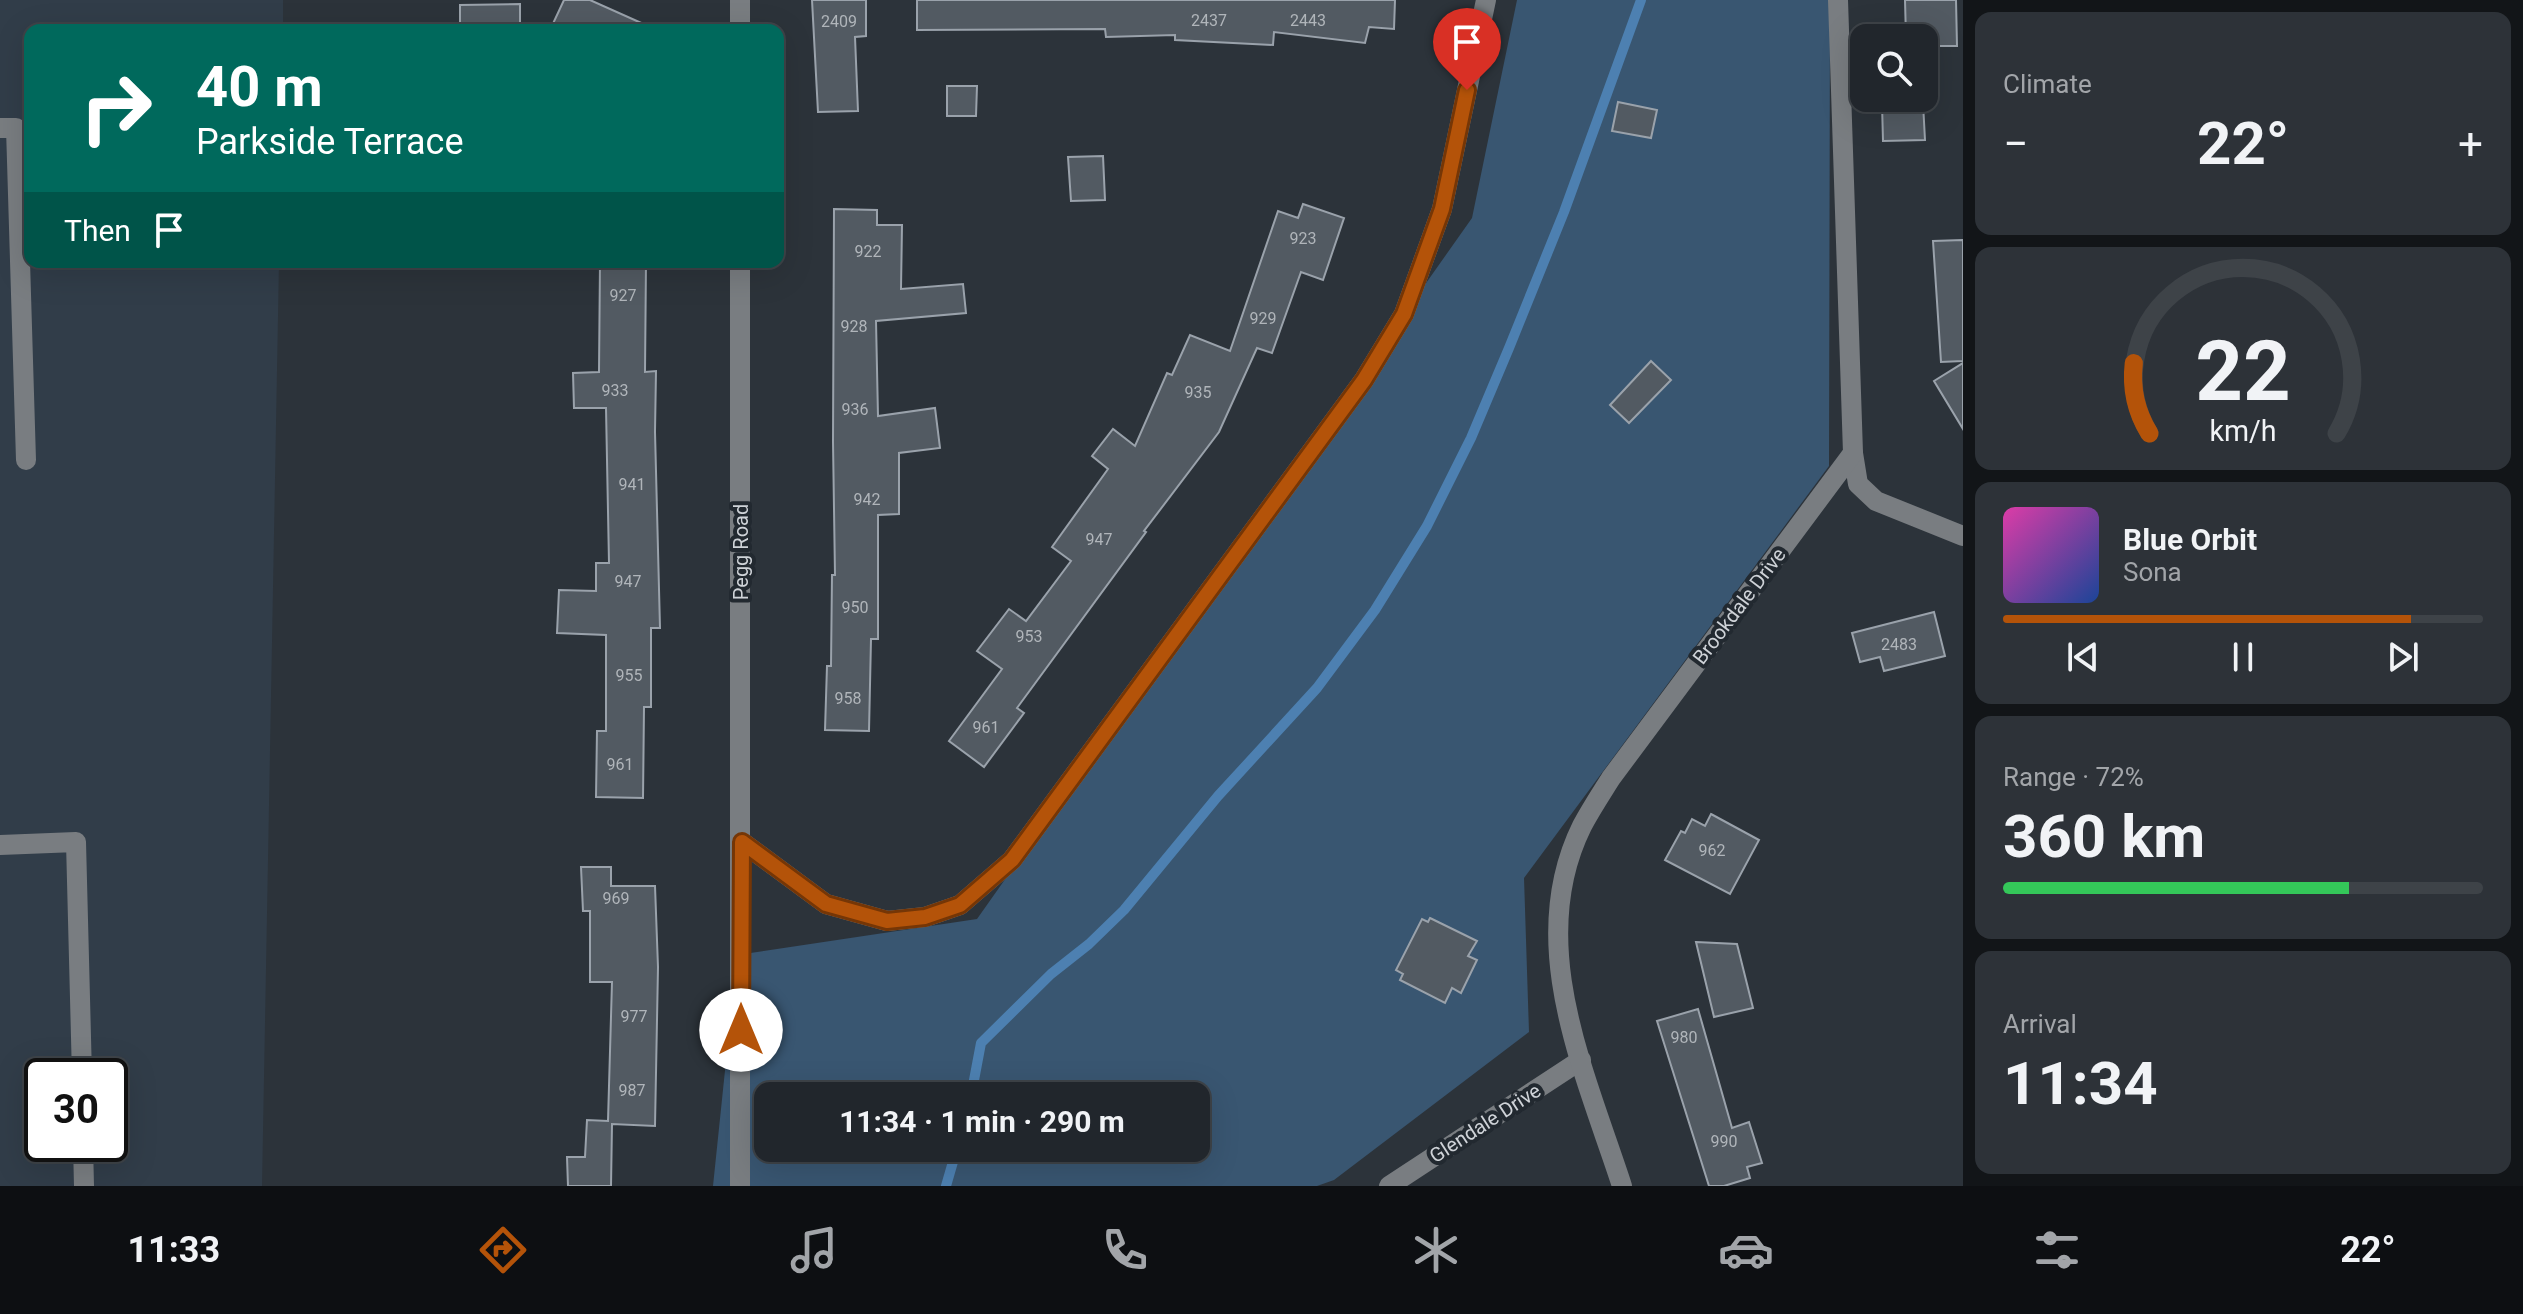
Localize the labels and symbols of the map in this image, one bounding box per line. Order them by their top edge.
pin [1433,8,1501,90]
house number: 2437 [1191,11,1227,30]
house number: 2443 [1290,11,1326,30]
house number: 2409 [821,12,857,31]
house number: 923 [1290,229,1316,248]
house number: 922 [855,242,881,261]
house number: 927 [610,286,636,305]
house number: 929 [1250,309,1276,328]
house number: 928 [841,317,867,336]
house number: 933 [602,381,628,400]
house number: 935 [1185,383,1211,402]
house number: 936 [842,400,868,419]
house number: 941 [619,475,645,494]
house number: 942 [854,490,880,509]
street label: Pegg Road [729,504,753,600]
house number: 947 [1086,530,1112,549]
street label: Brookdale Drive [1687,543,1791,669]
house number: 947 [615,572,641,591]
house number: 950 [842,598,868,617]
house number: 953 [1016,627,1042,646]
house number: 2483 [1881,635,1917,654]
house number: 955 [616,666,642,685]
house number: 958 [835,689,861,708]
house number: 961 [973,718,999,737]
house number: 961 [607,755,633,774]
house number: 962 [1699,841,1725,860]
house number: 969 [603,889,629,908]
position arrow [699,988,783,1072]
house number: 977 [621,1007,647,1026]
house number: 980 [1671,1028,1697,1047]
speed limit sign: 30 [24,1058,128,1162]
street label: Glendale Drive [1425,1078,1545,1168]
house number: 987 [619,1081,645,1100]
house number: 990 [1711,1132,1737,1151]

